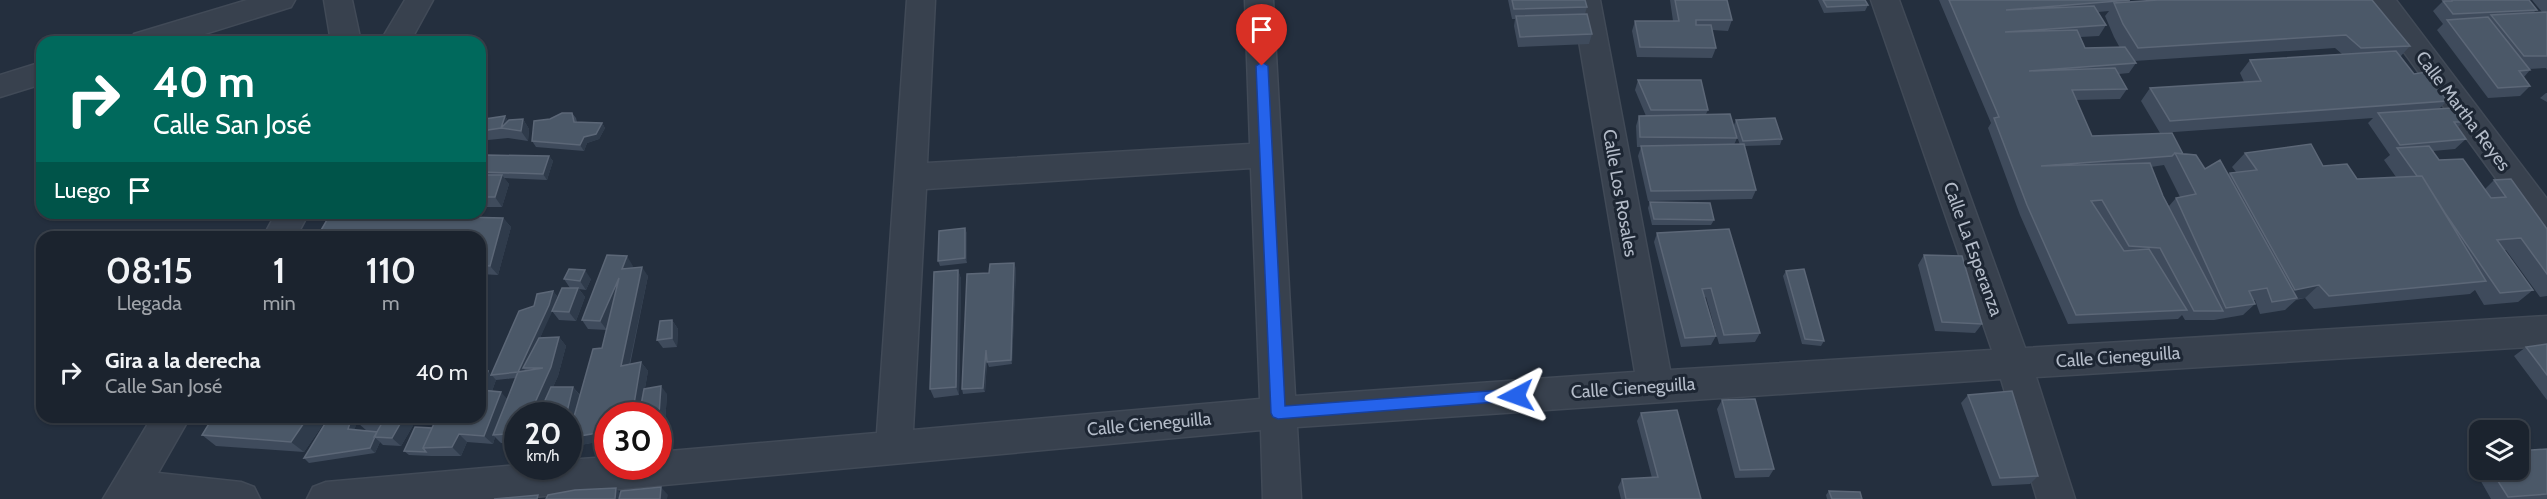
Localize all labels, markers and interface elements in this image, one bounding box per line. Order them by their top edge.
pin [1236,4,1287,66]
icon: arrive [1245,13,1278,46]
street label: Calle Martha Reyes [2411,47,2515,175]
text: 40 m [153,56,255,108]
icon: right [54,60,132,138]
text: Calle San José [153,108,311,141]
street label: Calle Los Rosales [1598,128,1642,258]
icon: arrive [123,174,156,207]
text: Luego [54,177,111,204]
street label: Calle La Esperanza [1939,179,2008,319]
text: 08:15 [106,248,193,292]
text: 1 [273,248,285,292]
text: 110 [365,248,416,292]
text: Llegada [117,291,182,315]
text: min [263,291,296,315]
text: m [382,291,400,315]
street label: Calle Cieneguilla [2055,342,2181,372]
text: Gira a la derecha [105,347,261,374]
icon: right [54,356,87,389]
text: 40 m [416,359,468,386]
position arrow [1484,364,1548,428]
street label: Calle Cieneguilla [1570,373,1696,403]
text: Calle San José [105,374,222,398]
speed limit sign: 30 [594,402,672,480]
street label: Calle Cieneguilla [1086,408,1212,440]
text: 20 [524,415,562,452]
map controls [2469,420,2529,480]
button: layers [2469,420,2529,480]
text: km/h [527,447,559,465]

